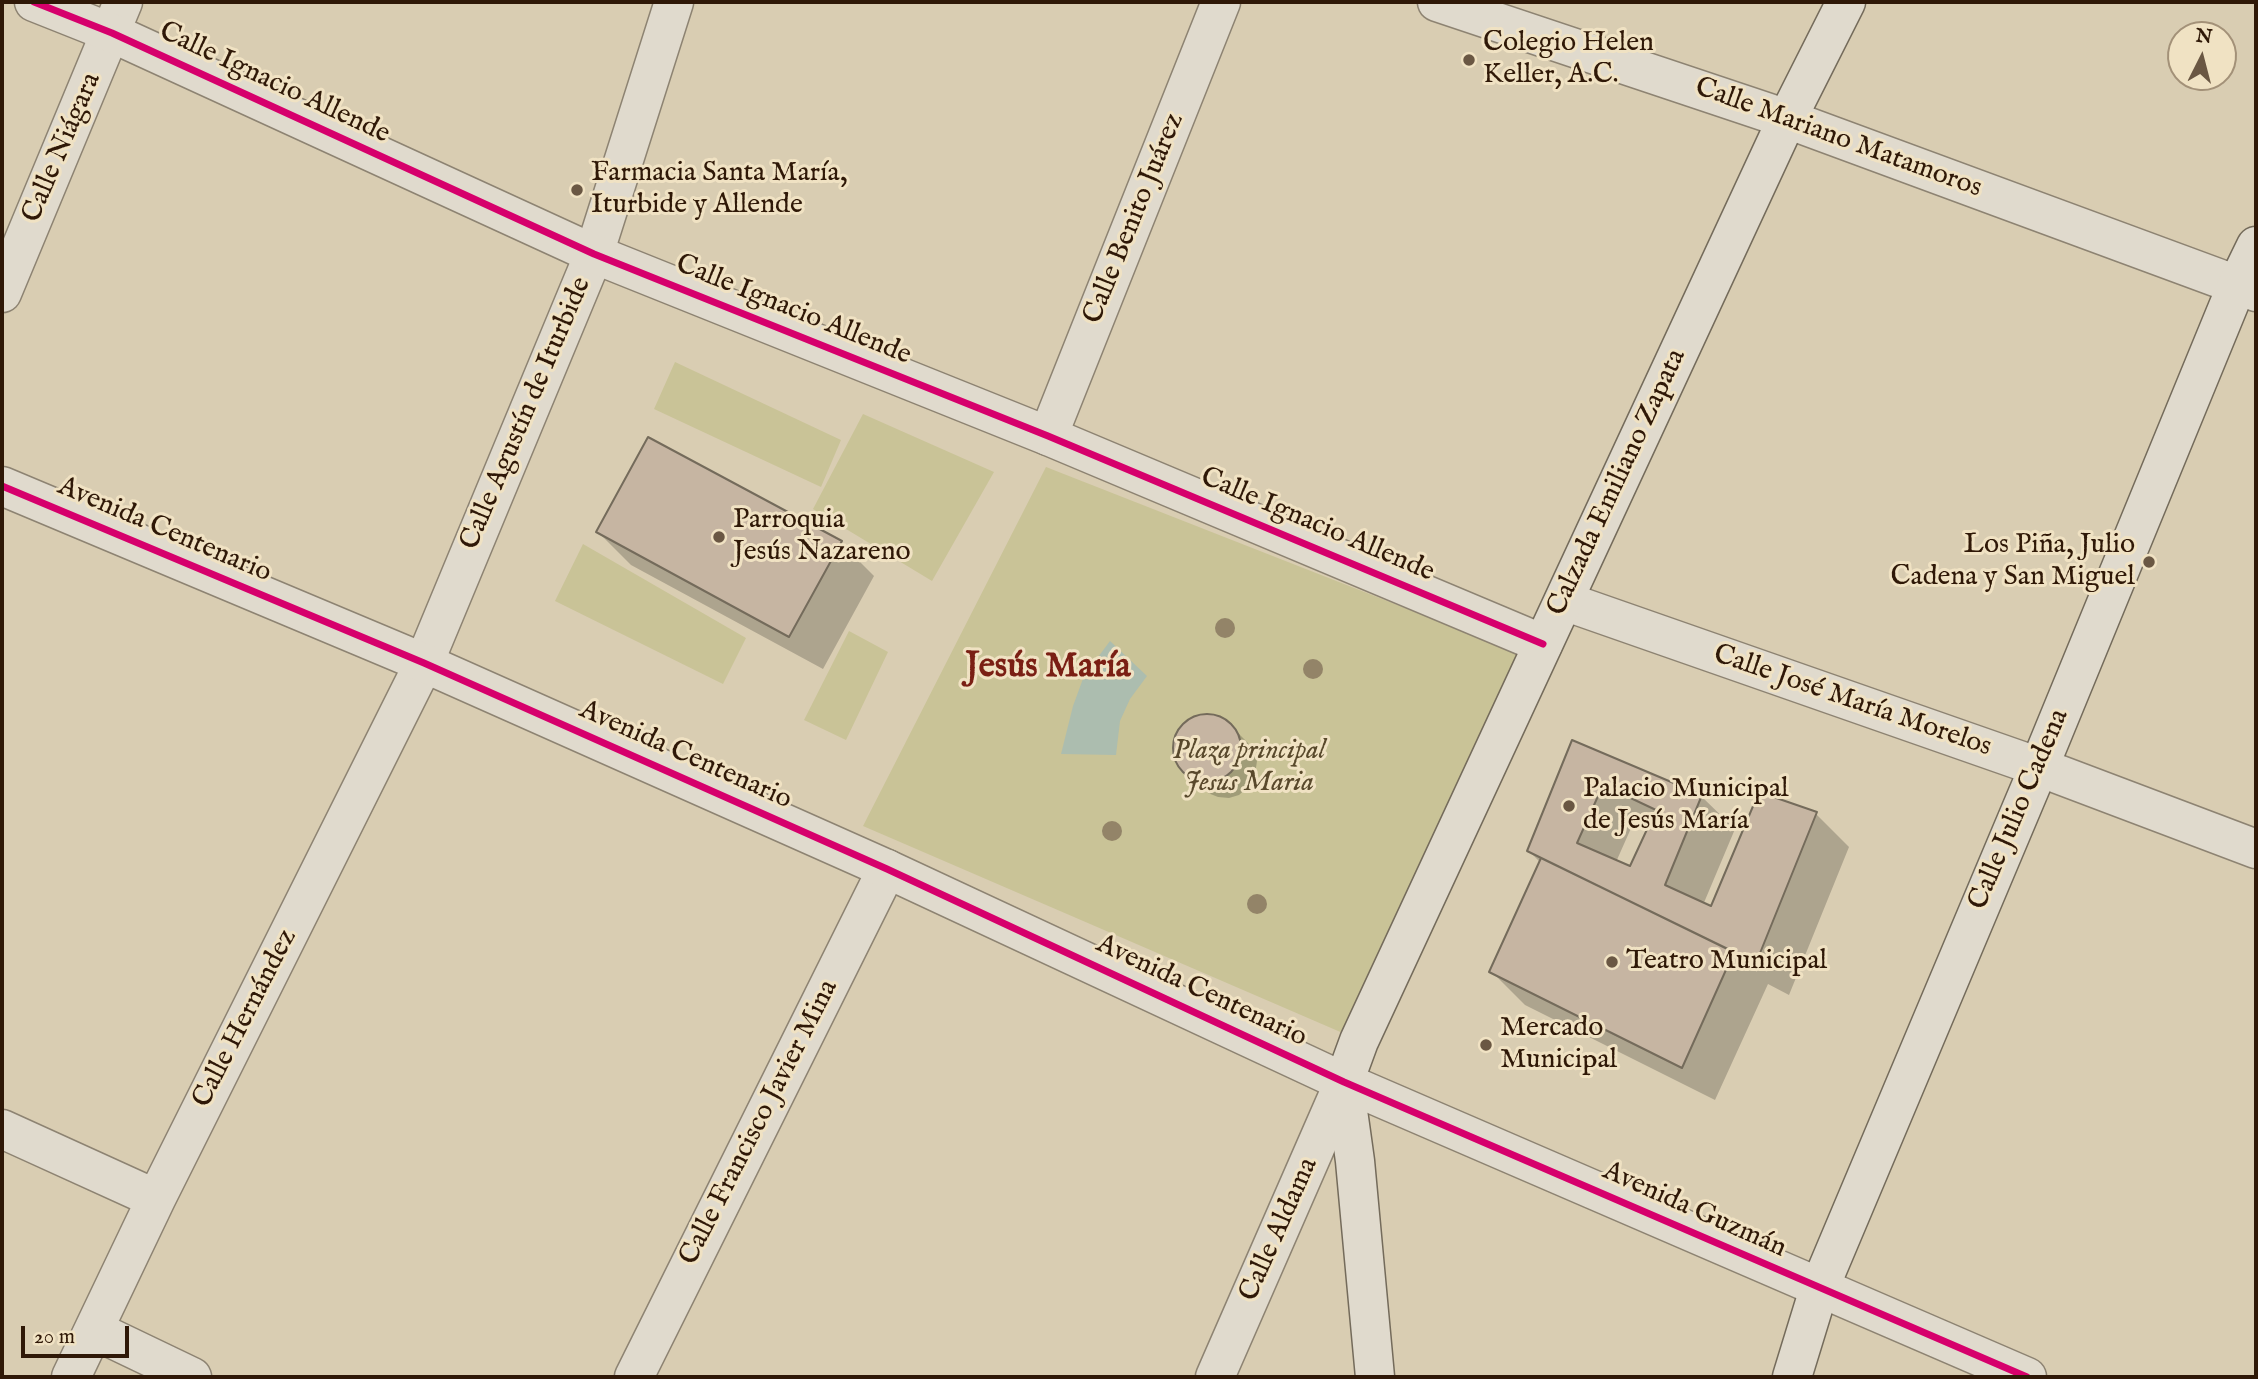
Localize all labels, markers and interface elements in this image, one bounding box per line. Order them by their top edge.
street label: Calle Ignacio Allende [153,16,395,152]
north arrow [2167,21,2237,91]
text: N [2195,24,2213,50]
place label: Colegio Helen Keller, A.C. [1483,27,1654,93]
marker: Colegio Helen Keller, A.C. [1461,52,1477,68]
street label: Calle Niágara [16,68,110,228]
street label: Calle Mariano Matamoros [1690,71,1986,207]
street label: Calle Benito Juárez [1077,109,1193,329]
place label: Farmacia Santa María, Iturbide y Allende [591,157,848,223]
marker: Farmacia Santa María, Iturbide y Allende [569,182,585,198]
street label: Calle Ignacio Allende [670,248,916,374]
street label: Calle Agustín de Iturbide [454,273,600,555]
street label: Calzada Emiliano Zapata [1541,344,1695,622]
street label: Calle Ignacio Allende [1195,462,1439,590]
street label: Avenida Centenario [52,471,276,591]
place label: Parroquia Jesús Nazareno [733,504,911,570]
marker: Parroquia Jesús Nazareno [711,529,727,545]
place label: Los Piña, Julio Cadena y San Miguel [1891,529,2135,595]
marker: Los Piña, Julio Cadena y San Miguel [2141,554,2157,570]
street label: Calle José María Morelos [1709,639,1995,765]
district label: Jesús María [965,648,1131,690]
street label: Avenida Centenario [574,694,796,818]
street label: Calle Julio Cadena [1963,705,2077,915]
park label: Plaza principal Jesus Maria [1173,735,1325,801]
place label: Palacio Municipal de Jesús María [1583,773,1789,839]
marker: Palacio Municipal de Jesús María [1561,798,1577,814]
street label: Calle Hernández [187,924,305,1114]
street label: Avenida Centenario [1090,928,1312,1056]
place label: Teatro Municipal [1626,945,1827,979]
marker: Teatro Municipal [1604,954,1620,970]
street label: Calle Francisco Javier Mina [673,975,847,1271]
place label: Mercado Municipal [1500,1012,1617,1078]
marker: Mercado Municipal [1478,1037,1494,1053]
street label: Calle Aldama [1233,1153,1327,1307]
street label: Avenida Guzmán [1597,1156,1791,1266]
scale bar [24,1312,133,1356]
text: 20 m [34,1324,75,1351]

